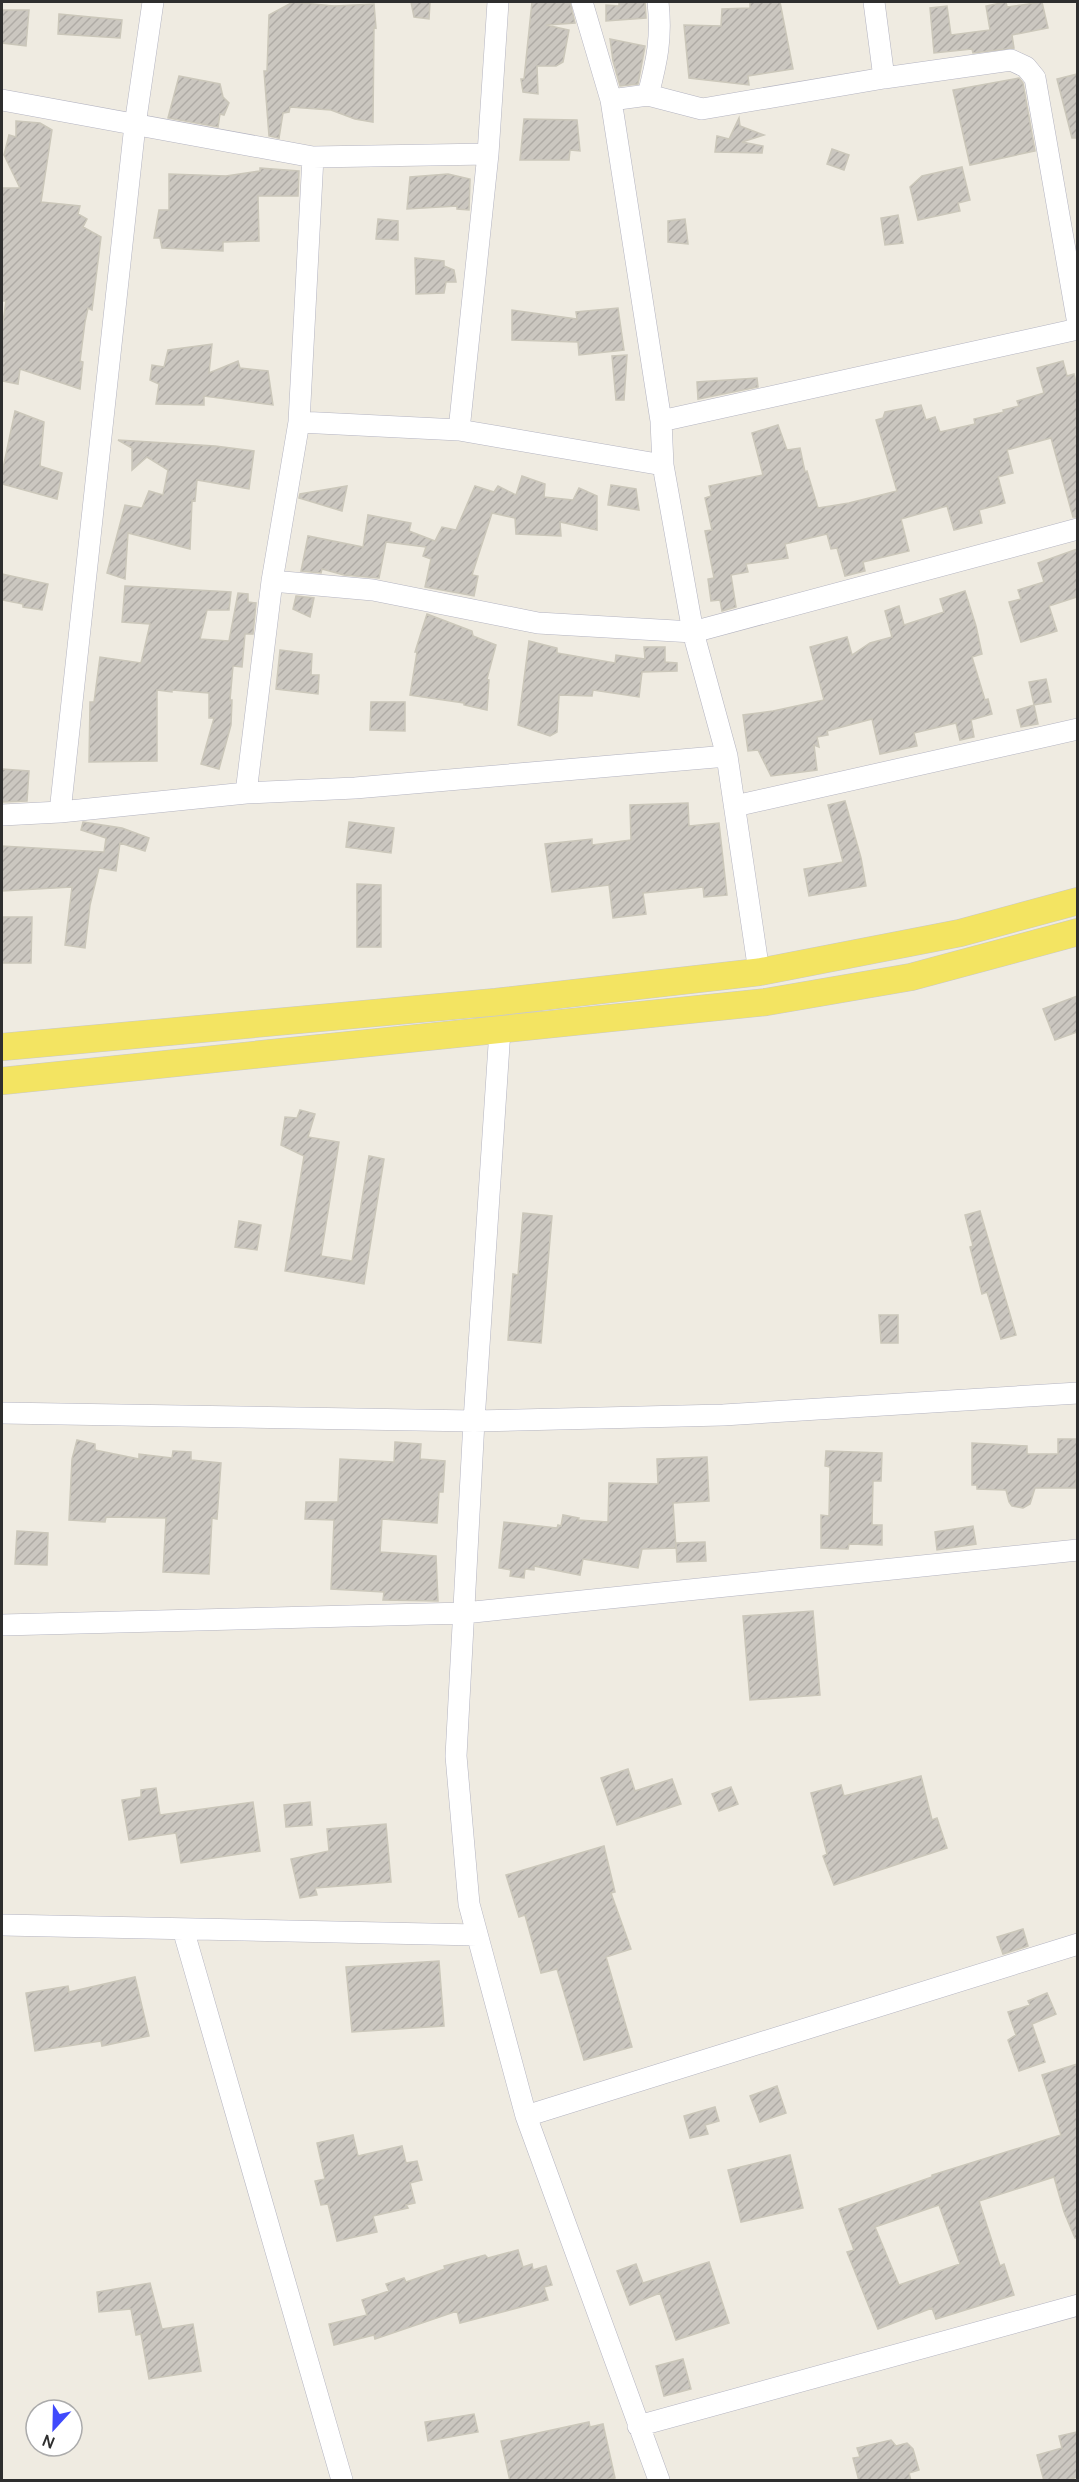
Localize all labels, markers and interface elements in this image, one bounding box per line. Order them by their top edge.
north arrow [24,2398,84,2458]
text: N [39,2430,58,2454]

